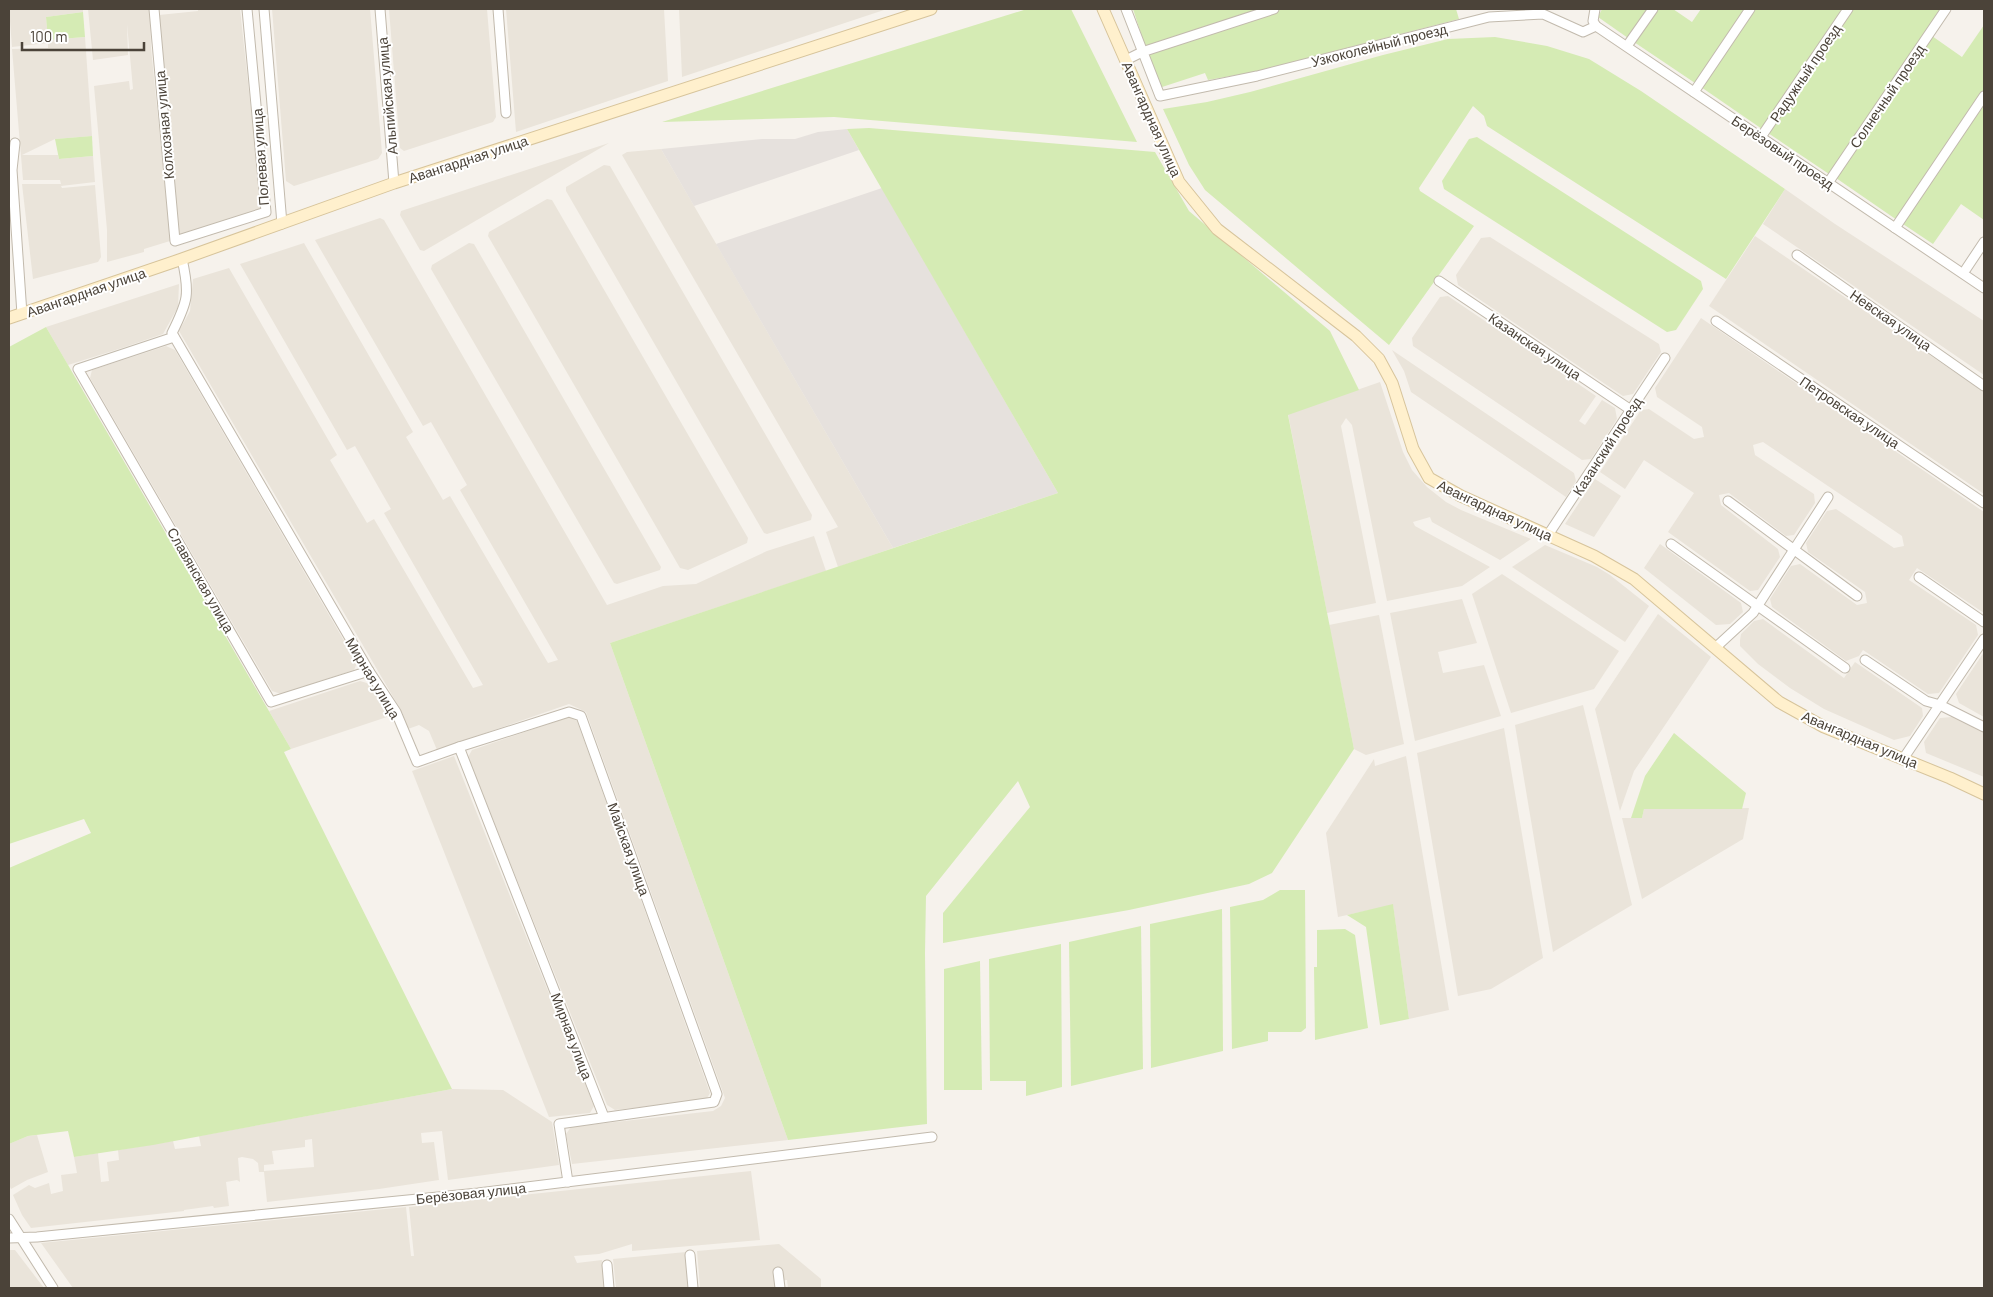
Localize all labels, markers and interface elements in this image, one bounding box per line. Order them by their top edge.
scale bar [22,20,145,52]
street label: Узкоколейный проезд [1309,20,1449,70]
street label: Радужный проезд [1766,21,1844,125]
text: 100 m [30,27,68,45]
street label: Альпийская улица [373,36,401,156]
street label: Солнечный проезд [1846,41,1928,151]
street label: Авангардная улица [1119,59,1185,180]
street label: Колхозная улица [151,70,177,180]
street label: Полевая улица [248,108,272,206]
street label: Берёзовый проезд [1729,112,1837,192]
street label: Авангардная улица [406,132,530,186]
street label: Авангардная улица [24,264,148,320]
street label: Невская улица [1847,286,1935,354]
street label: Казанская улица [1486,309,1585,383]
street label: Петровская улица [1797,372,1903,452]
street label: Казанский проезд [1569,393,1645,499]
street label: Авангардная улица [1435,476,1555,544]
street label: Славянская улица [164,524,238,636]
street label: Мирная улица [342,634,404,722]
street label: Авангардная улица [1799,707,1921,771]
street label: Майская улица [604,800,654,898]
street label: Мирная улица [548,990,596,1082]
street label: Берёзовая улица [415,1179,527,1207]

